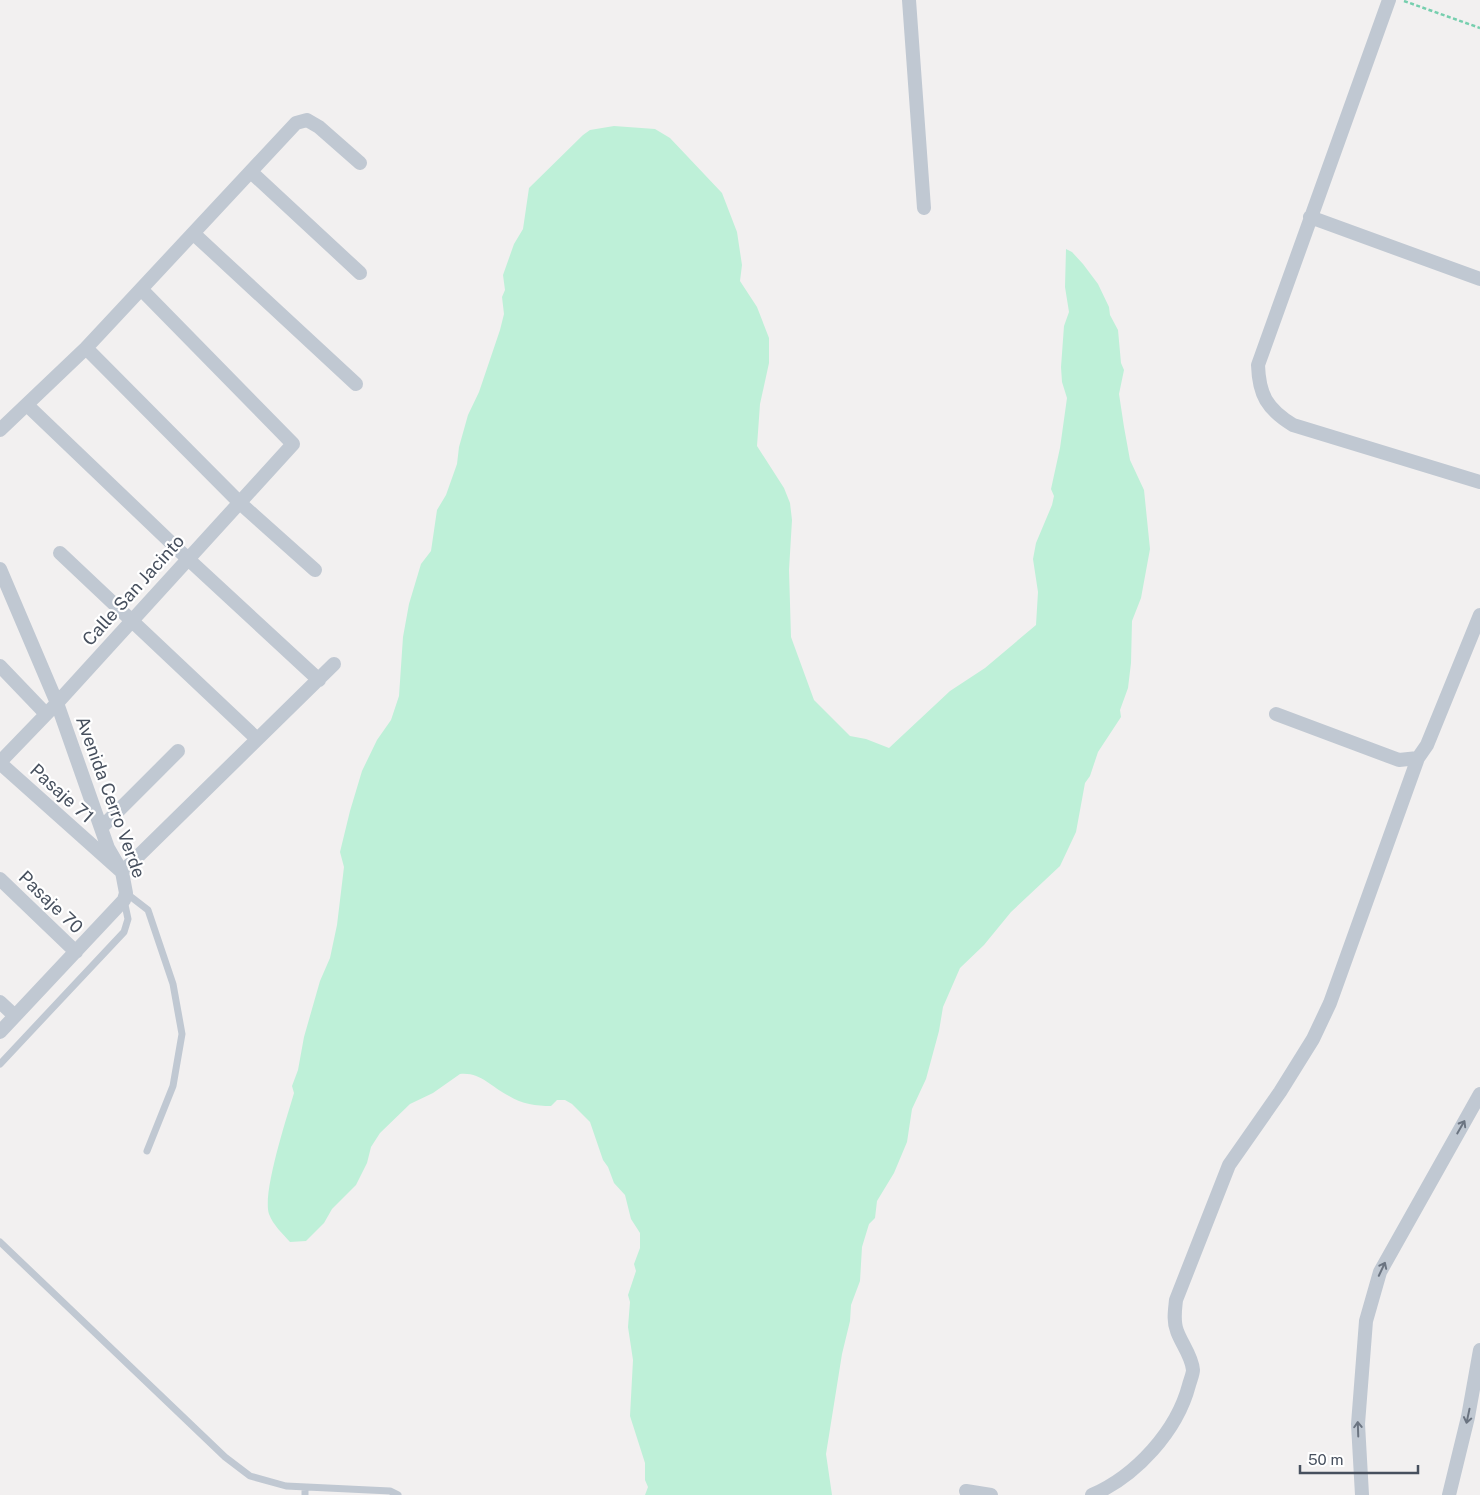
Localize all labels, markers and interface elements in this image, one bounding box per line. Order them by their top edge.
street label: Calle San Jacinto [78,530,188,650]
street label: Avenida Cerro Verde [72,713,150,881]
street label: Pasaje 71 [26,759,98,827]
street label: Pasaje 70 [15,866,87,938]
one-way arrow [1456,1120,1466,1135]
one-way arrow [1378,1262,1388,1277]
one-way arrow [1463,1407,1472,1423]
one-way arrow [1354,1421,1363,1437]
scale bar [1300,1442,1418,1474]
text: 50 m [1308,1451,1343,1468]

